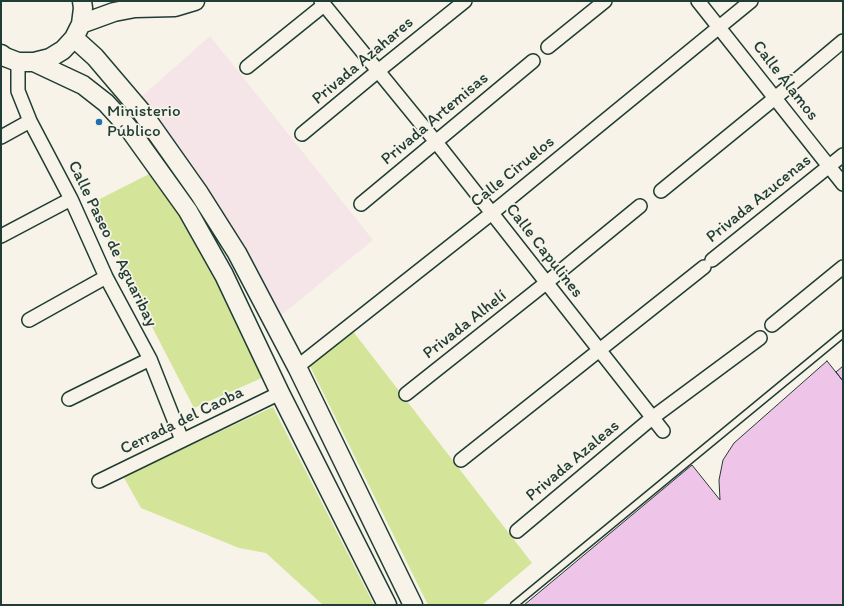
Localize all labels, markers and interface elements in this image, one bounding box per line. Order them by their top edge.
street label: Privada Azahares [308,13,418,109]
street label: Calle Álamos [747,37,823,125]
street label: Privada Artemisas [377,68,493,170]
place label: Ministerio Público [107,102,181,142]
marker: Ministerio Público [94,117,104,127]
street label: Calle Ciruelos [467,132,559,212]
street label: Privada Azucenas [702,150,816,248]
street label: Calle Paseo de Aguaribay [63,158,161,330]
street label: Calle Capulines [501,200,587,302]
street label: Privada Alhelí [419,286,511,364]
street label: Cerrada del Caoba [117,382,247,460]
street label: Privada Azaleas [522,416,624,506]

